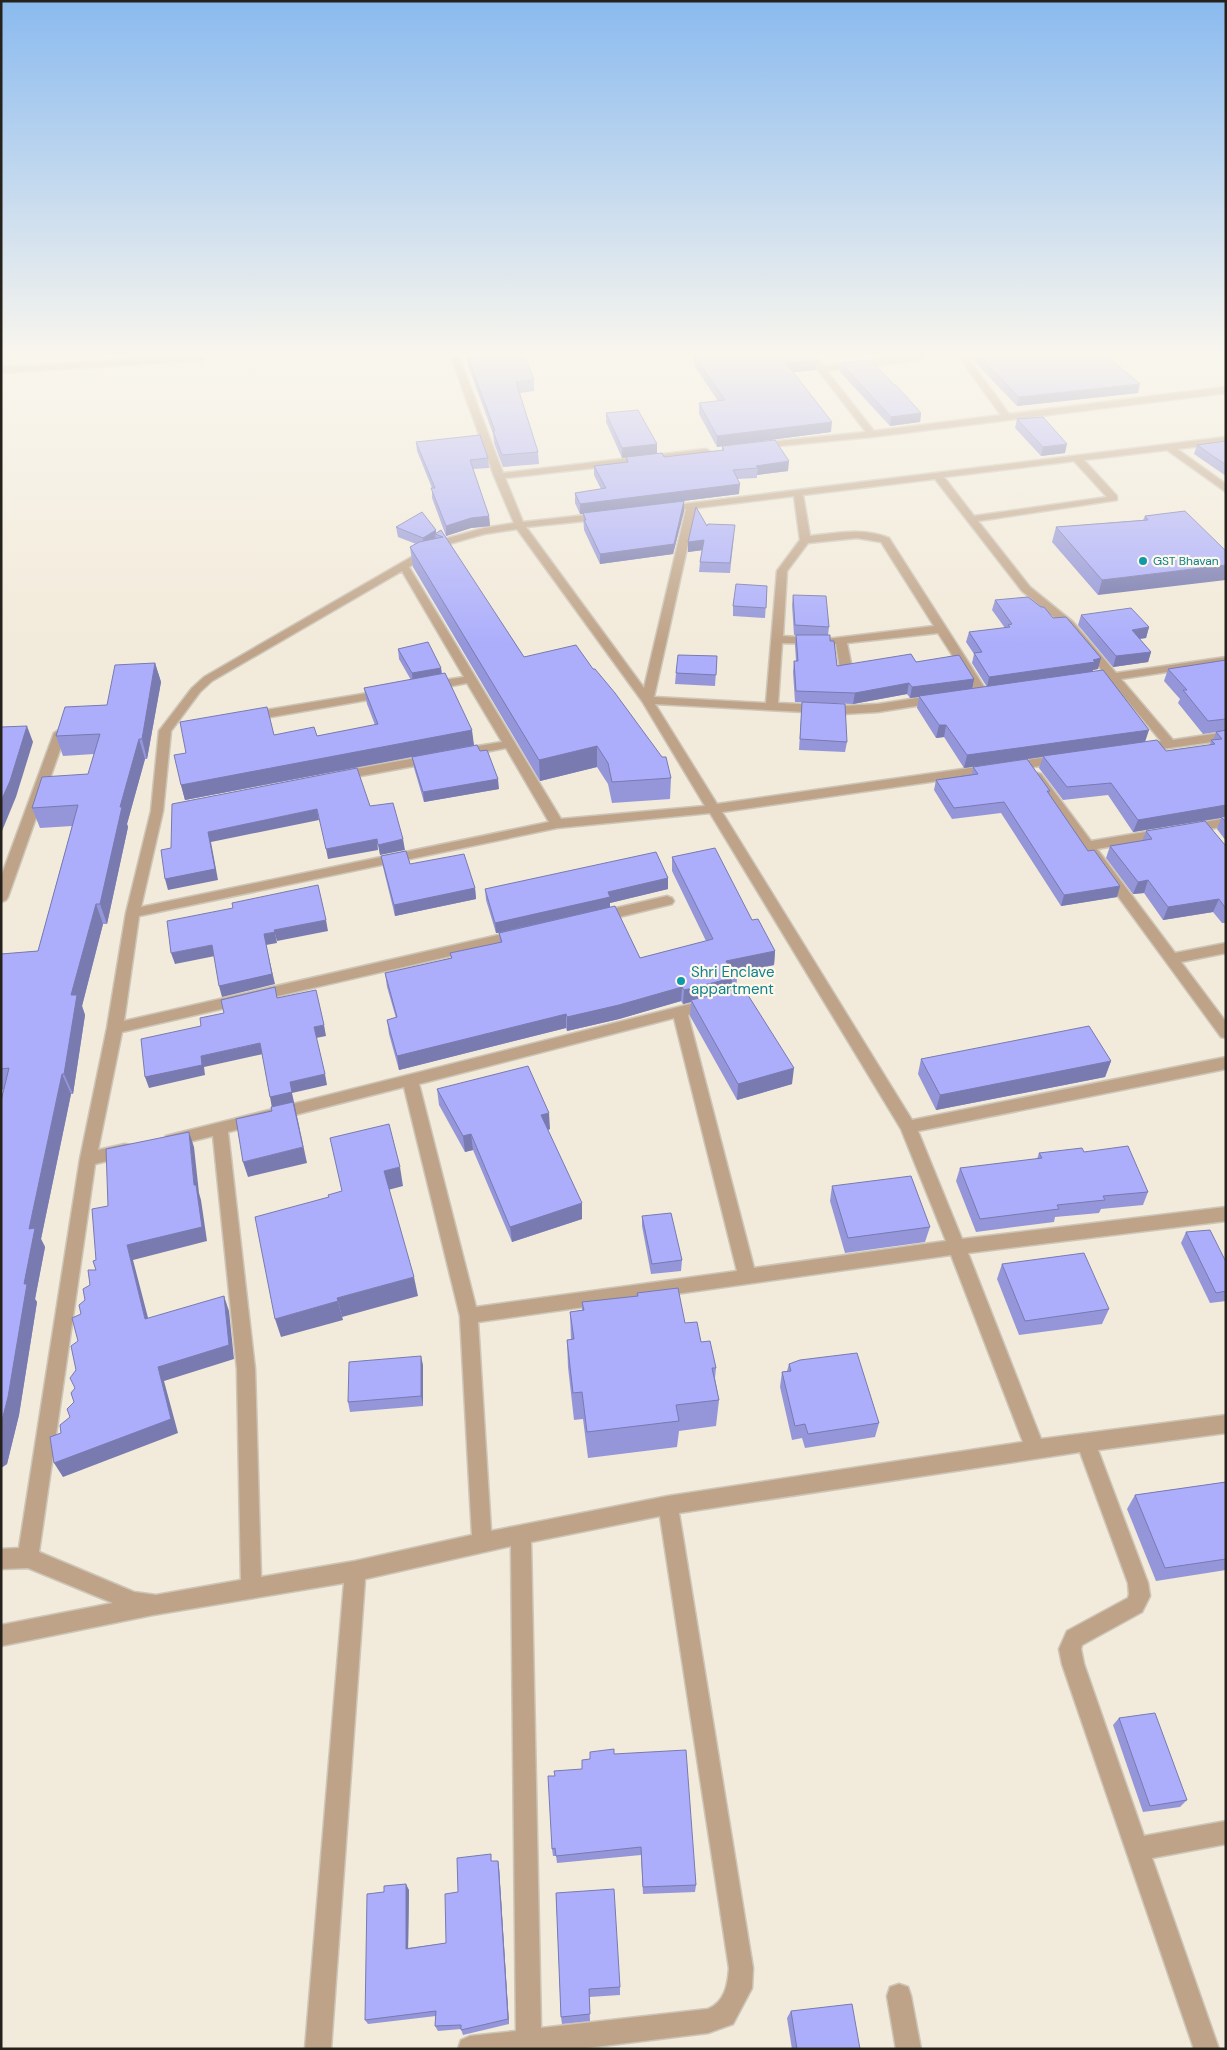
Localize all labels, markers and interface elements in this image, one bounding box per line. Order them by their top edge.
place label: GST Bhavan [1153,553,1219,569]
marker: GST Bhavan [1137,555,1149,567]
place label: Shri Enclave appartment [691,962,774,999]
marker: Shri Enclave appartment [675,975,687,987]

